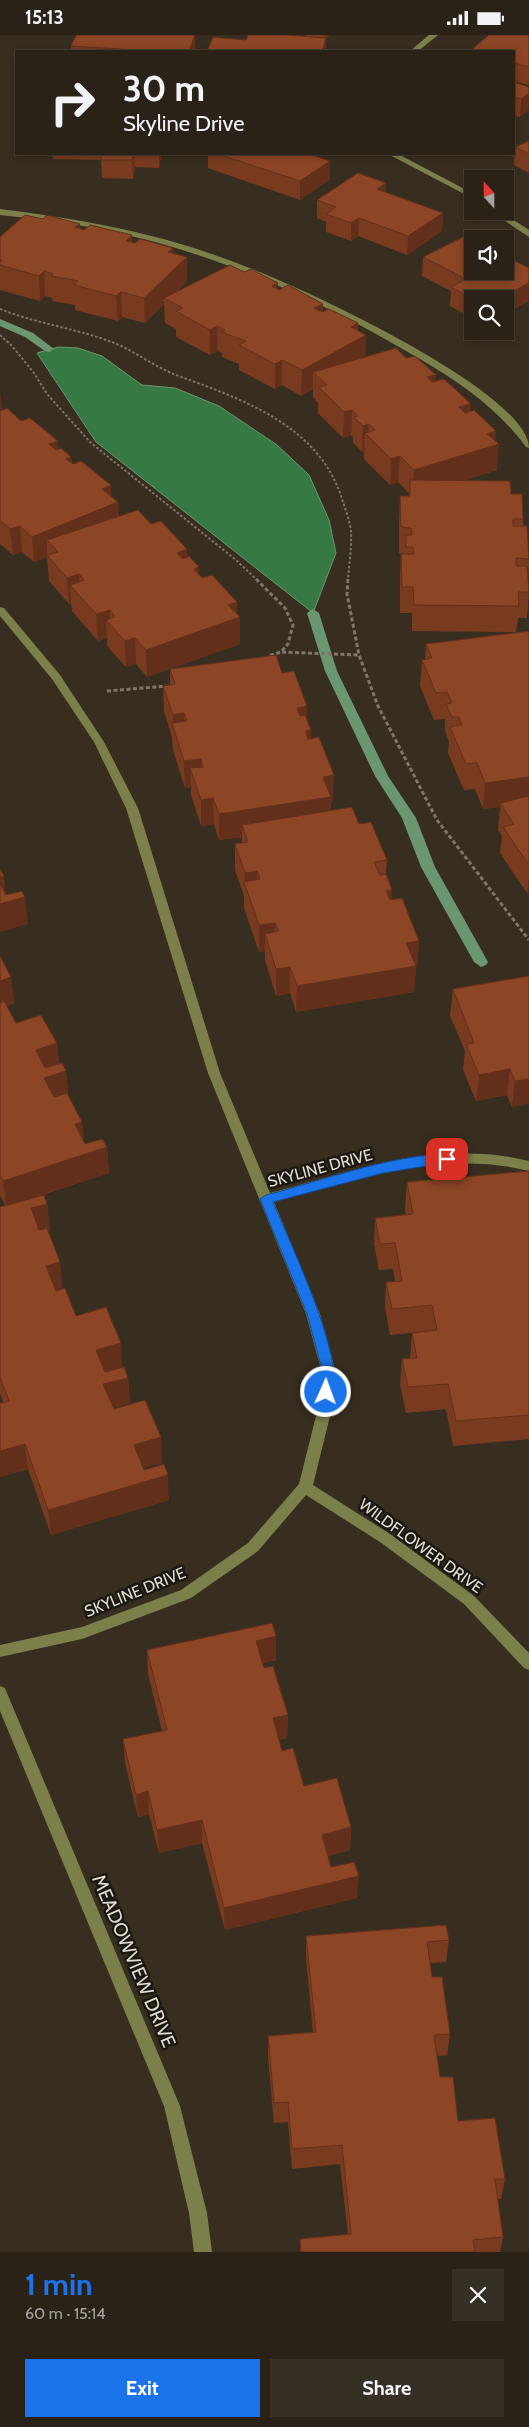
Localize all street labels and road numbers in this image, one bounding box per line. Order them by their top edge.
street label: SKYLINE DRIVE [266,1145,374,1191]
street label: WILDFLOWER DRIVE [355,1495,487,1597]
street label: SKYLINE DRIVE [82,1563,188,1621]
street label: MEADOWVIEW DRIVE [87,1871,181,2051]

